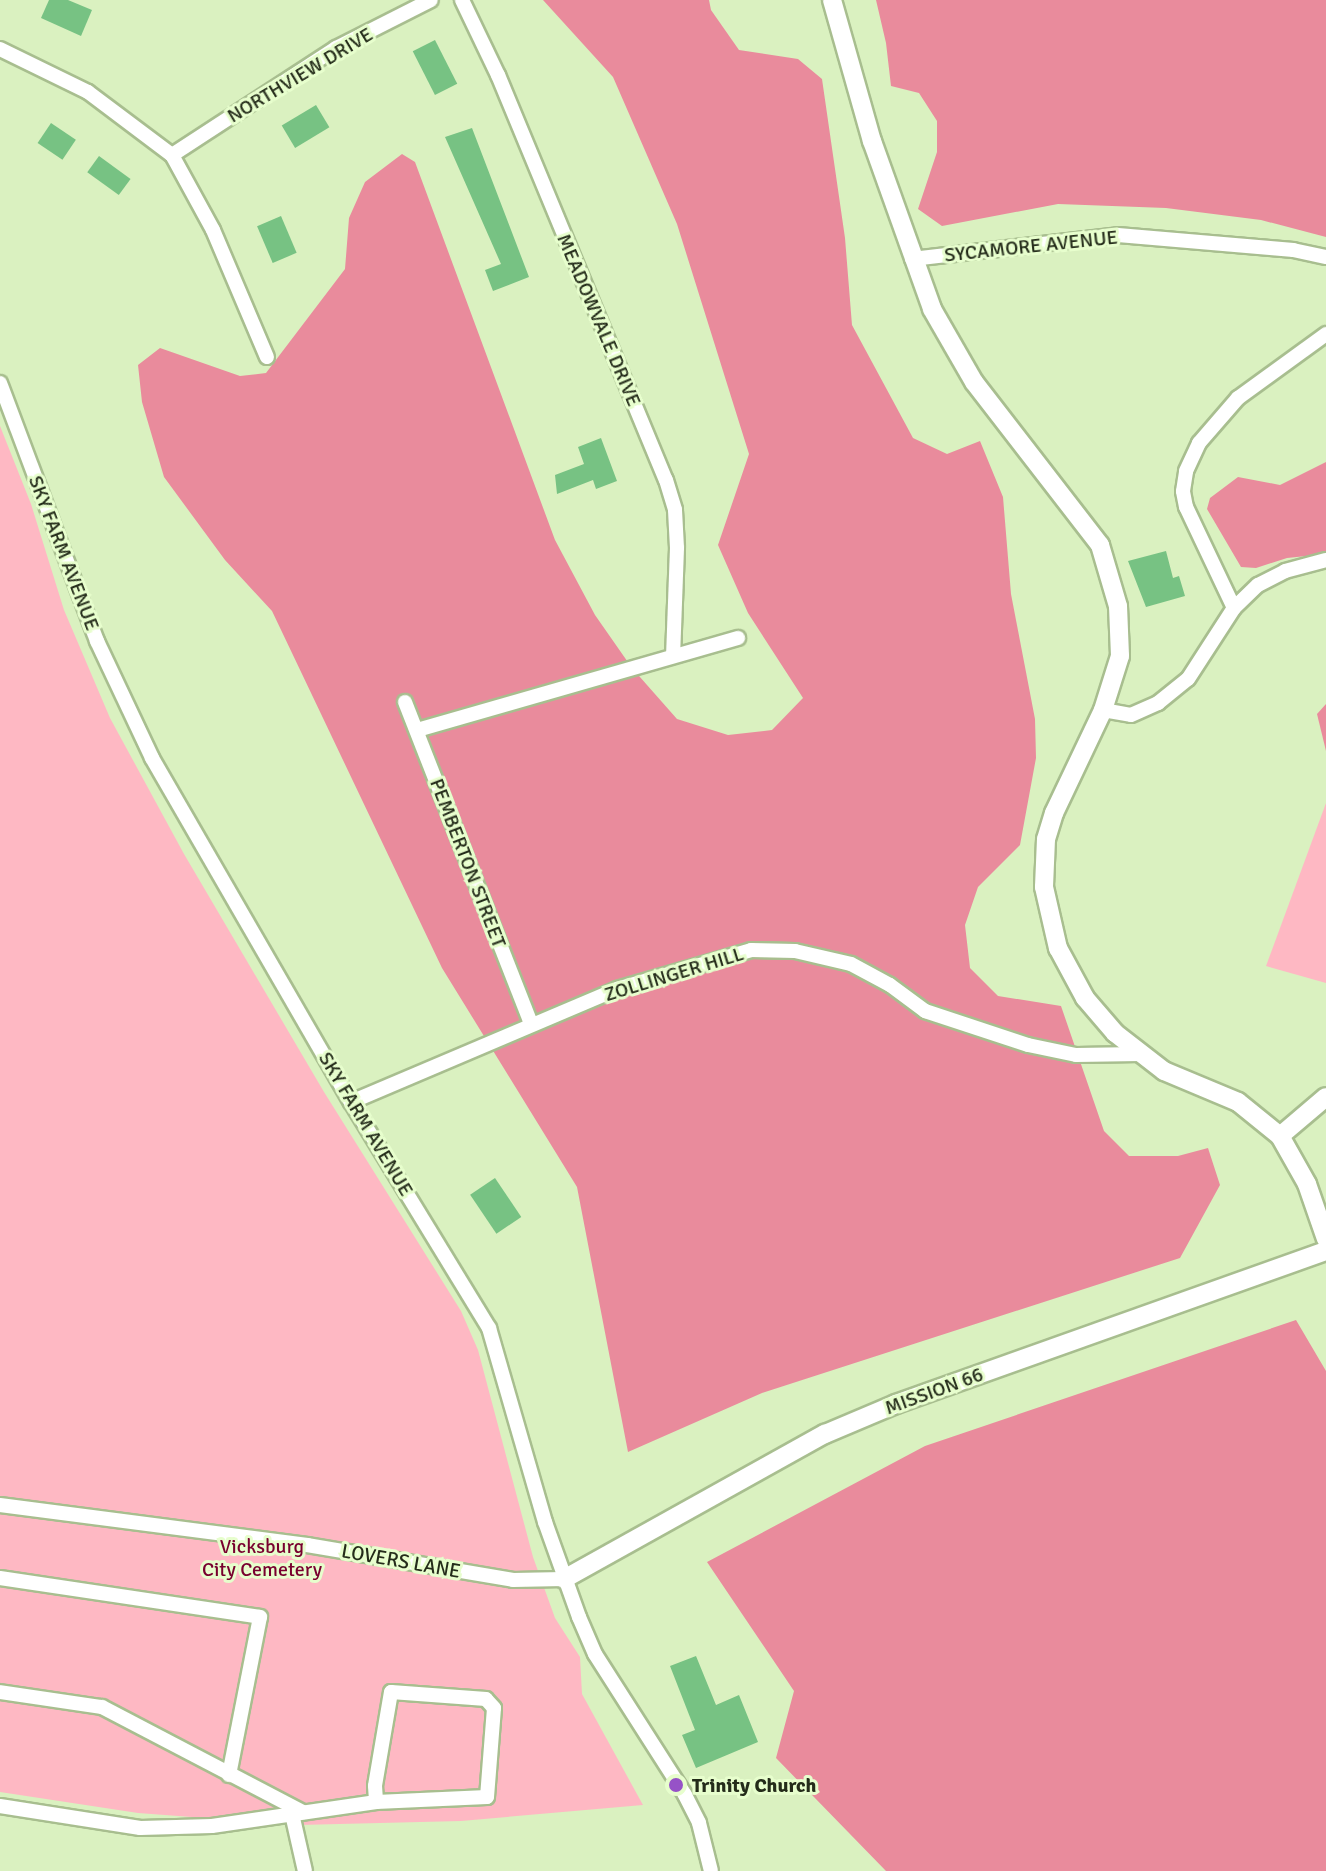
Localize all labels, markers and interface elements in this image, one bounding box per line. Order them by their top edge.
street label: NORTHVIEW DRIVE [223,22,377,128]
street label: SYCAMORE AVENUE [943,225,1119,267]
street label: MEADOWVALE DRIVE [552,230,646,410]
street label: SKY FARM AVENUE [23,472,105,634]
street label: PEMBERTON STREET [425,775,511,951]
street label: ZOLLINGER HILL [601,941,747,1007]
street label: SKY FARM AVENUE [314,1048,418,1200]
street label: MISSION 66 [882,1362,986,1420]
park label: Vicksburg City Cemetery [202,1534,322,1581]
street label: LOVERS LANE [340,1539,462,1583]
place label: Trinity Church [692,1773,816,1797]
marker: Trinity Church [667,1776,685,1794]

